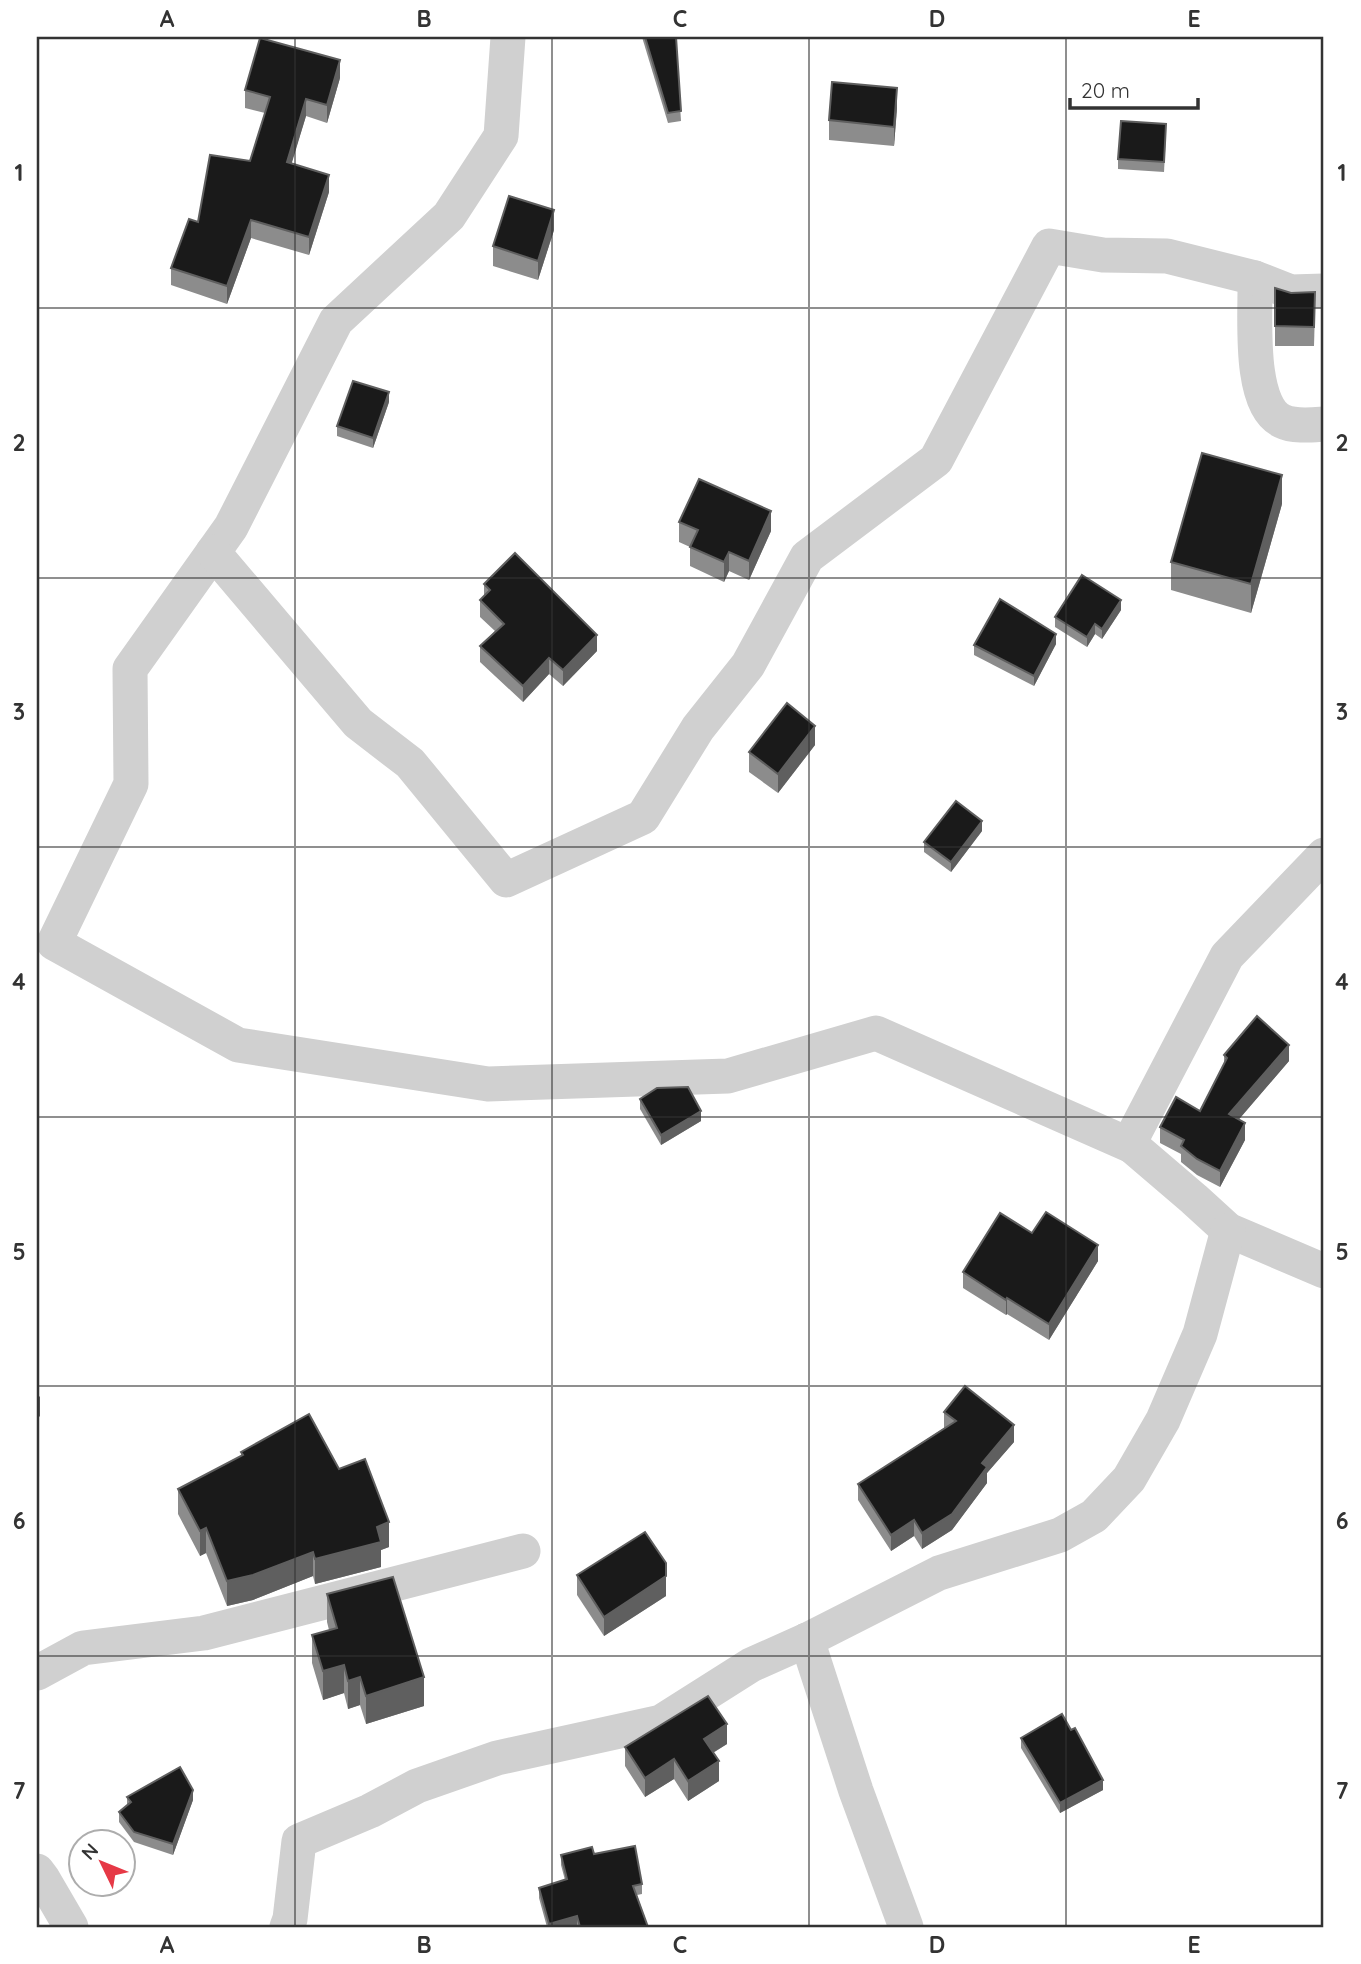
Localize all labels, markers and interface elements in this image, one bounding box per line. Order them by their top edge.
text: A [160,4,175,33]
text: B [416,4,432,33]
text: C [673,4,687,33]
text: D [929,4,945,33]
text: E [1187,4,1201,33]
scale bar [1070,66,1198,110]
text: 20 m [1081,77,1130,103]
text: 1 [15,158,23,187]
text: 1 [1338,158,1346,187]
text: 2 [12,428,26,457]
text: 2 [1335,428,1349,457]
text: 3 [13,697,25,726]
text: 3 [1336,697,1348,726]
text: 4 [12,967,26,996]
text: 4 [1335,967,1349,996]
text: 5 [12,1237,26,1266]
text: 5 [1335,1237,1349,1266]
text: 6 [13,1506,25,1535]
text: 6 [1336,1506,1348,1535]
text: 7 [13,1776,26,1805]
text: 7 [1336,1776,1349,1805]
north arrow [66,1828,136,1898]
text: N [76,1838,103,1865]
text: A [160,1930,175,1959]
text: B [416,1930,432,1959]
text: C [673,1930,687,1959]
text: D [929,1930,945,1959]
text: E [1187,1930,1201,1959]

